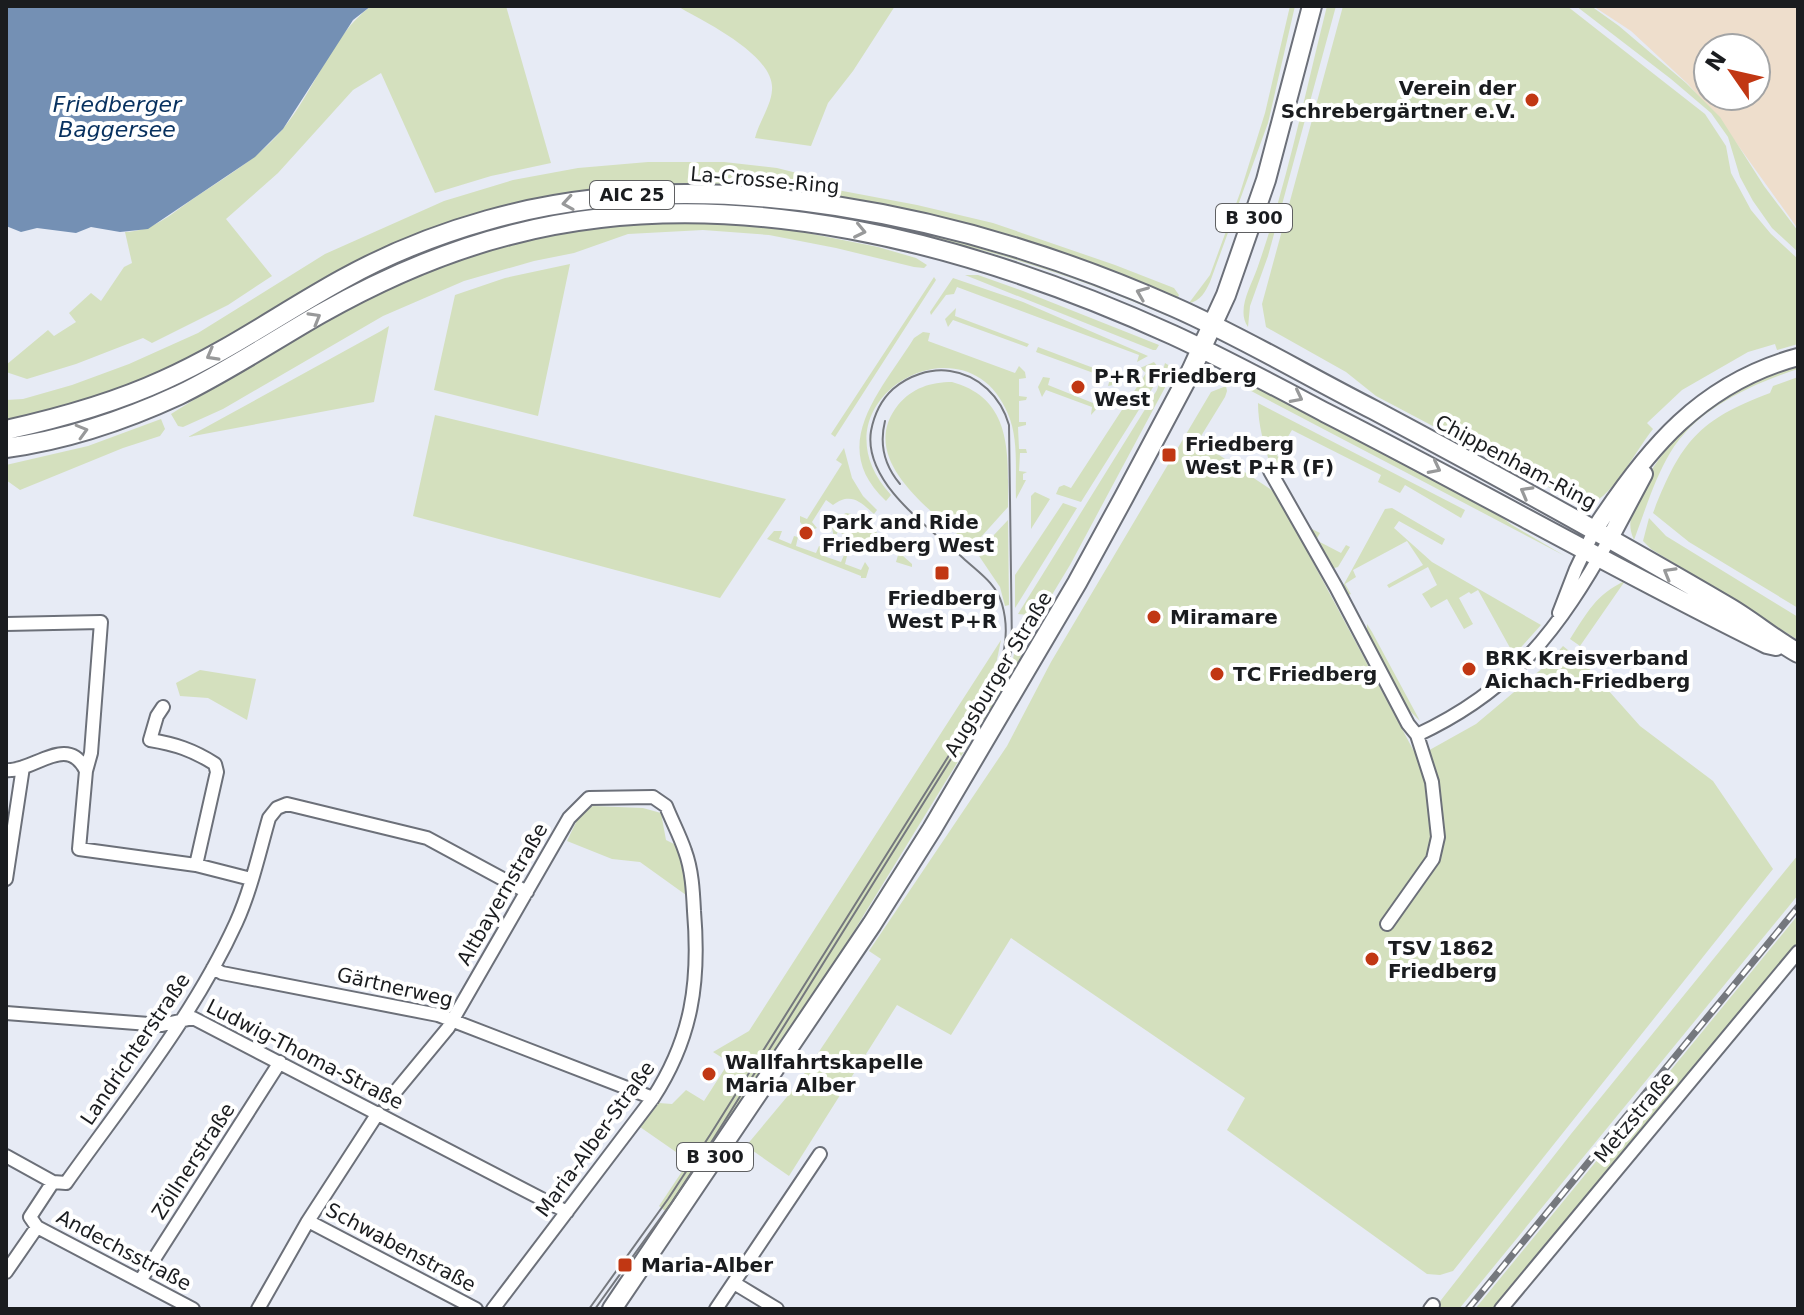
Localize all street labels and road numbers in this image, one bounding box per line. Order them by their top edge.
street label: La-Crosse-Ring [689,162,841,198]
road number: AIC 25 [590,181,674,209]
road number: B 300 [1216,204,1292,232]
street label: Chippenham-Ring [1431,409,1601,515]
street label: Augsburger Straße [939,587,1057,761]
street label: Altbayernstraße [452,819,552,969]
street label: Gärtnerweg [335,962,455,1012]
street label: Landrichterstraße [75,968,195,1130]
street label: Ludwig-Thoma-Straße [202,994,408,1114]
street label: Maria-Alber-Straße [530,1056,660,1222]
street label: Metzstraße [1589,1067,1679,1167]
street label: Zöllnerstraße [146,1098,240,1224]
road number: B 300 [677,1143,753,1171]
street label: Schwabenstraße [322,1197,480,1297]
street label: Andechsstraße [53,1204,195,1296]

